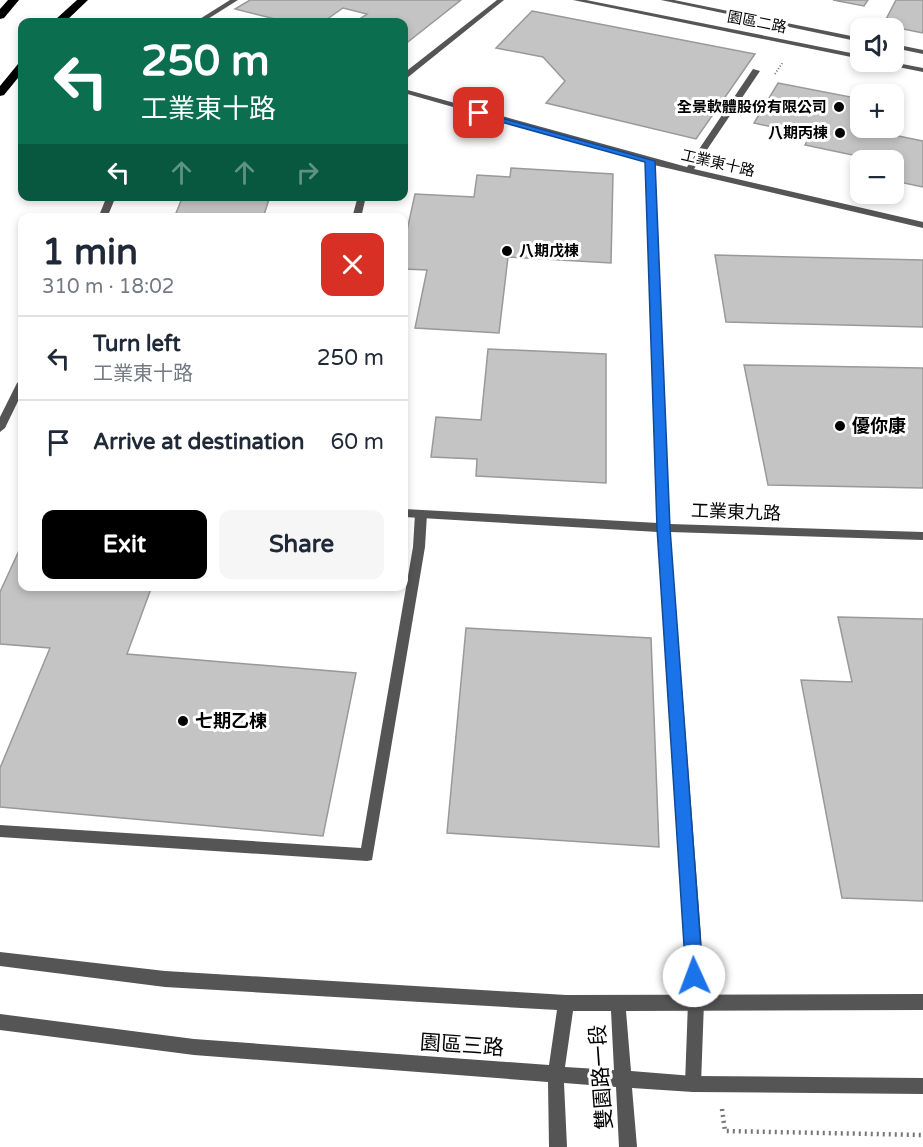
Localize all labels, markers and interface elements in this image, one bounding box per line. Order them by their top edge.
street label: 園區二路 [726,7,788,37]
map controls [850,18,904,204]
button: sound [850,18,904,72]
text: 250 m [141,36,270,87]
icon: left [42,42,120,120]
button: + [850,84,904,138]
pin [453,87,504,138]
text: 工業東十路 [141,93,276,126]
icon: arrive [462,96,495,129]
place label: 全景軟體股份有限公司 [677,98,827,116]
marker: 全景軟體股份有限公司 [832,100,846,114]
place label: 八期丙棟 [768,124,828,142]
marker: 八期丙棟 [833,126,847,140]
street label: 工業東十路 [679,146,757,180]
button: − [850,150,904,204]
icon: left [102,156,135,189]
icon: ahead [165,156,198,189]
icon: ahead [228,156,261,189]
icon: right [291,156,324,189]
text: 1 min [42,231,138,274]
button: close [321,233,384,296]
place label: 八期戊棟 [519,242,579,260]
marker: 八期戊棟 [500,244,514,258]
text: 310 m · 18:02 [42,275,174,299]
text: Turn left [93,331,181,357]
icon: left [42,342,75,375]
text: 250 m [317,345,384,371]
text: 工業東十路 [93,362,193,386]
place label: 優你康 [852,415,906,437]
marker: 優你康 [833,419,847,433]
icon: arrive [42,426,75,459]
text: Arrive at destination [93,429,304,455]
text: 60 m [330,429,384,455]
street label: 工業東九路 [691,499,781,525]
button: Exit [42,510,207,579]
button: Share [219,510,384,579]
place label: 七期乙棟 [195,710,267,732]
marker: 七期乙棟 [176,714,190,728]
position arrow [662,944,726,1008]
street label: 雙園路一段 [585,1024,618,1130]
street label: 園區三路 [419,1030,505,1061]

